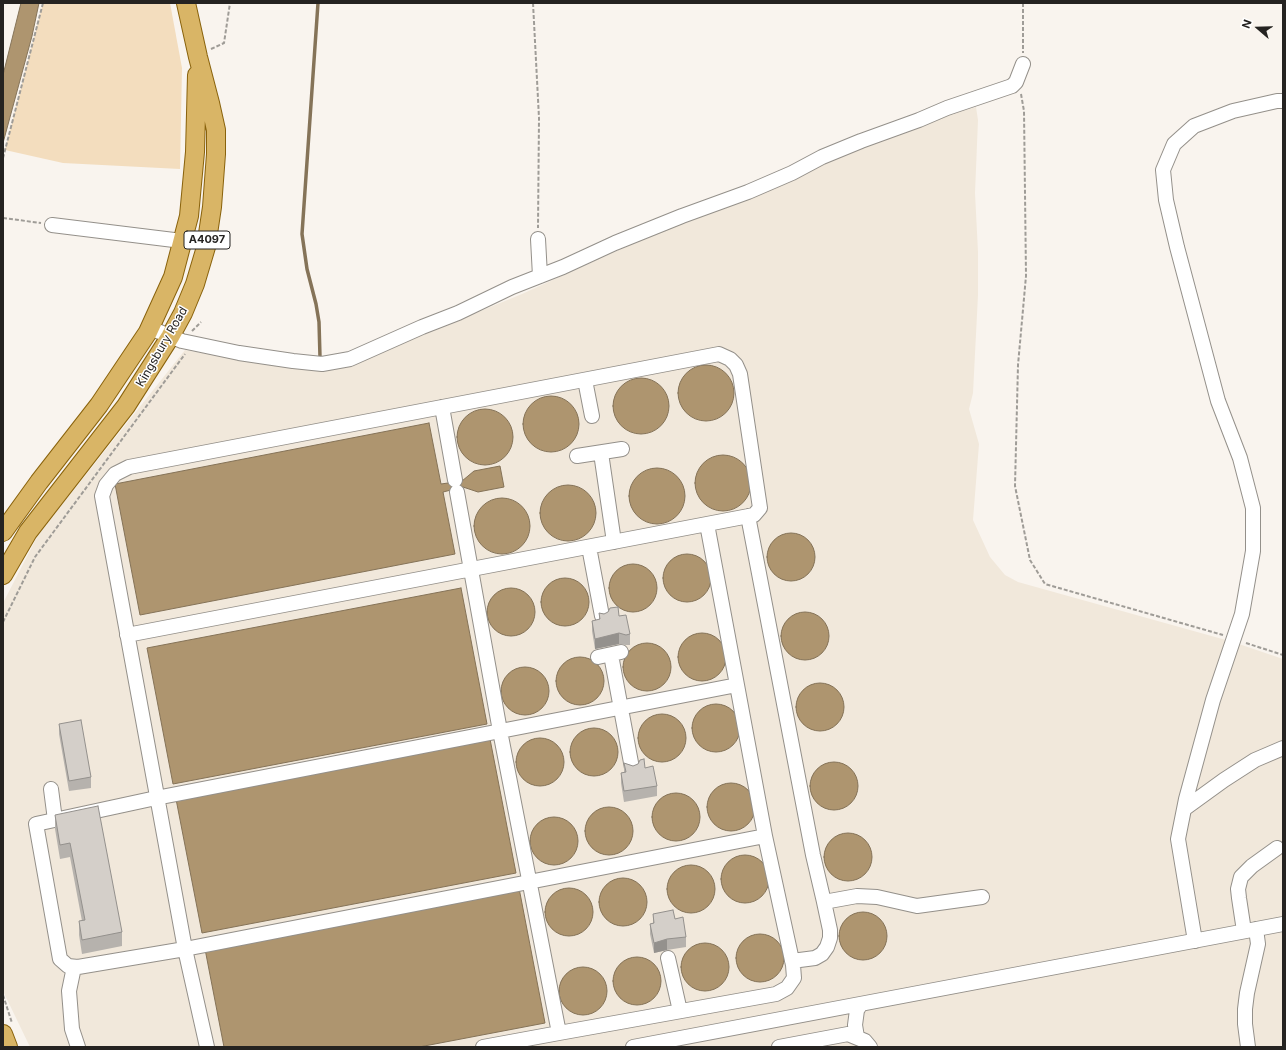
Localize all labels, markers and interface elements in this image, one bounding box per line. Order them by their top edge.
north arrow [1238,8,1278,48]
text: N [1239,18,1255,30]
road number: A4097 [184,231,230,249]
street label: Kingsbury Road [133,304,191,390]

